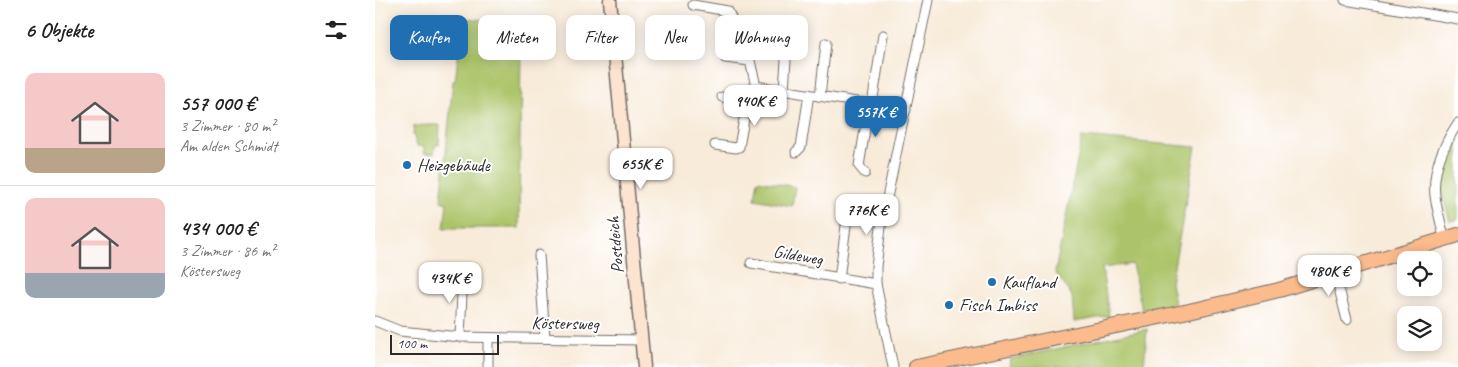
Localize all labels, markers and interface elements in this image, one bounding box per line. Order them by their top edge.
chip: Kaufen [390,15,468,60]
chip: Mieten [478,15,556,60]
chip: Filter [566,15,635,60]
chip: Neu [645,15,705,60]
chip: Wohnung [715,15,808,60]
icon: filters [322,16,350,44]
text: 6 Objekte [25,17,93,43]
pin: 940K € [714,84,796,127]
text: 557 000 € [180,90,256,116]
text: 940K € [735,91,775,111]
icon: home [65,93,125,153]
pin: 557K € [835,96,917,138]
text: 557K € [856,102,896,122]
text: 3 Zimmer · 80 m² [180,116,275,136]
text: Am alden Schmidt [180,136,277,156]
pin: 655K € [600,148,682,190]
place label: Heizgebäude [417,154,491,176]
text: 655K € [621,154,661,174]
marker: Heizgebäude [401,159,413,171]
pin: 776K € [826,194,908,236]
text: 776K € [846,200,888,220]
text: 434 000 € [180,215,256,241]
street label: Postdeich [601,215,628,274]
icon: home [65,218,125,278]
street label: Gildeweg [772,240,826,270]
text: 3 Zimmer · 86 m² [180,241,275,261]
map controls [1397,251,1442,351]
button: locate [1397,251,1442,296]
pin: 480K € [1288,254,1370,297]
text: Köstersweg [180,261,240,281]
text: 480K € [1309,261,1349,281]
pin: 434K € [409,262,491,304]
text: 434K € [430,268,470,288]
place label: Kaufland [1002,271,1059,293]
marker: Kaufland [986,276,998,288]
place label: Fisch Imbiss [959,294,1038,316]
marker: Fisch Imbiss [943,299,955,311]
button: layers [1397,306,1442,351]
street label: Köstersweg [531,311,601,335]
scale bar [390,332,499,355]
text: 100 m [397,335,427,352]

